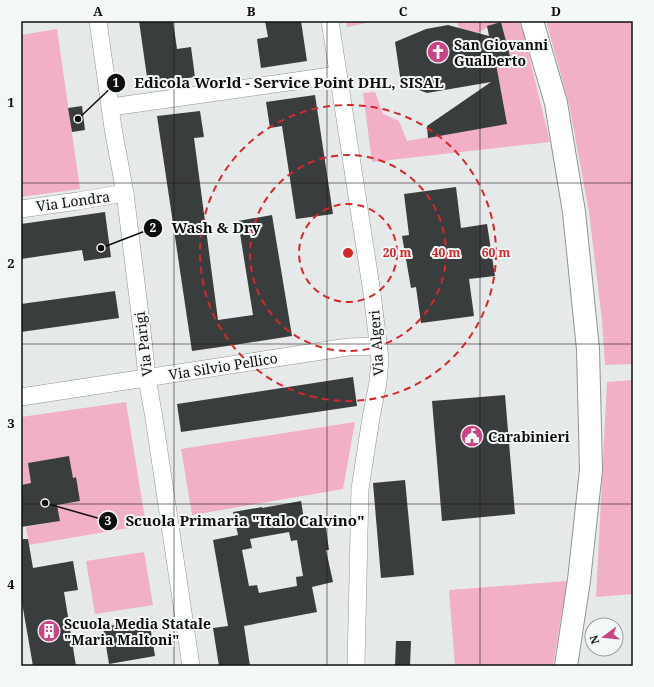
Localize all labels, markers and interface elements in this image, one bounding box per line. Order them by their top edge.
text: A [93,2,103,20]
text: B [247,2,256,20]
text: C [399,2,408,20]
text: D [551,2,561,20]
place label: San Giovanni Gualberto [454,35,548,70]
church icon: San Giovanni Gualberto [425,39,451,65]
callout: Edicola World - Service Point DHL, SISAL [106,69,452,96]
text: Edicola World - Service Point DHL, SISAL [134,72,444,92]
text: 1 [113,74,120,91]
text: 1 [7,93,15,111]
street label: Via Londra [35,186,111,216]
callout: Wash & Dry [143,214,268,241]
text: Wash & Dry [171,217,261,237]
text: 2 [150,219,157,236]
text: 20 m [383,244,411,261]
text: 40 m [432,244,460,261]
text: 60 m [482,244,510,261]
centre of rings [341,246,355,260]
text: 2 [7,254,15,272]
street label: Via Algeri [364,309,388,376]
street label: Via Parigi [130,310,156,377]
street label: Via Silvio Pellico [167,348,279,384]
text: 3 [7,414,15,432]
public building icon: Carabinieri [459,423,485,449]
place label: Carabinieri [488,427,570,446]
callout: Scuola Primaria "Italo Calvino" [98,507,373,534]
text: Scuola Primaria "Italo Calvino" [125,510,365,530]
text: 3 [105,512,112,529]
text: 4 [7,575,15,593]
place label: Scuola Media Statale "Maria Maltoni" [64,614,211,649]
north arrow [584,617,624,657]
building icon: Scuola Media Statale "Maria Maltoni" [36,618,62,644]
text: N [585,633,602,646]

